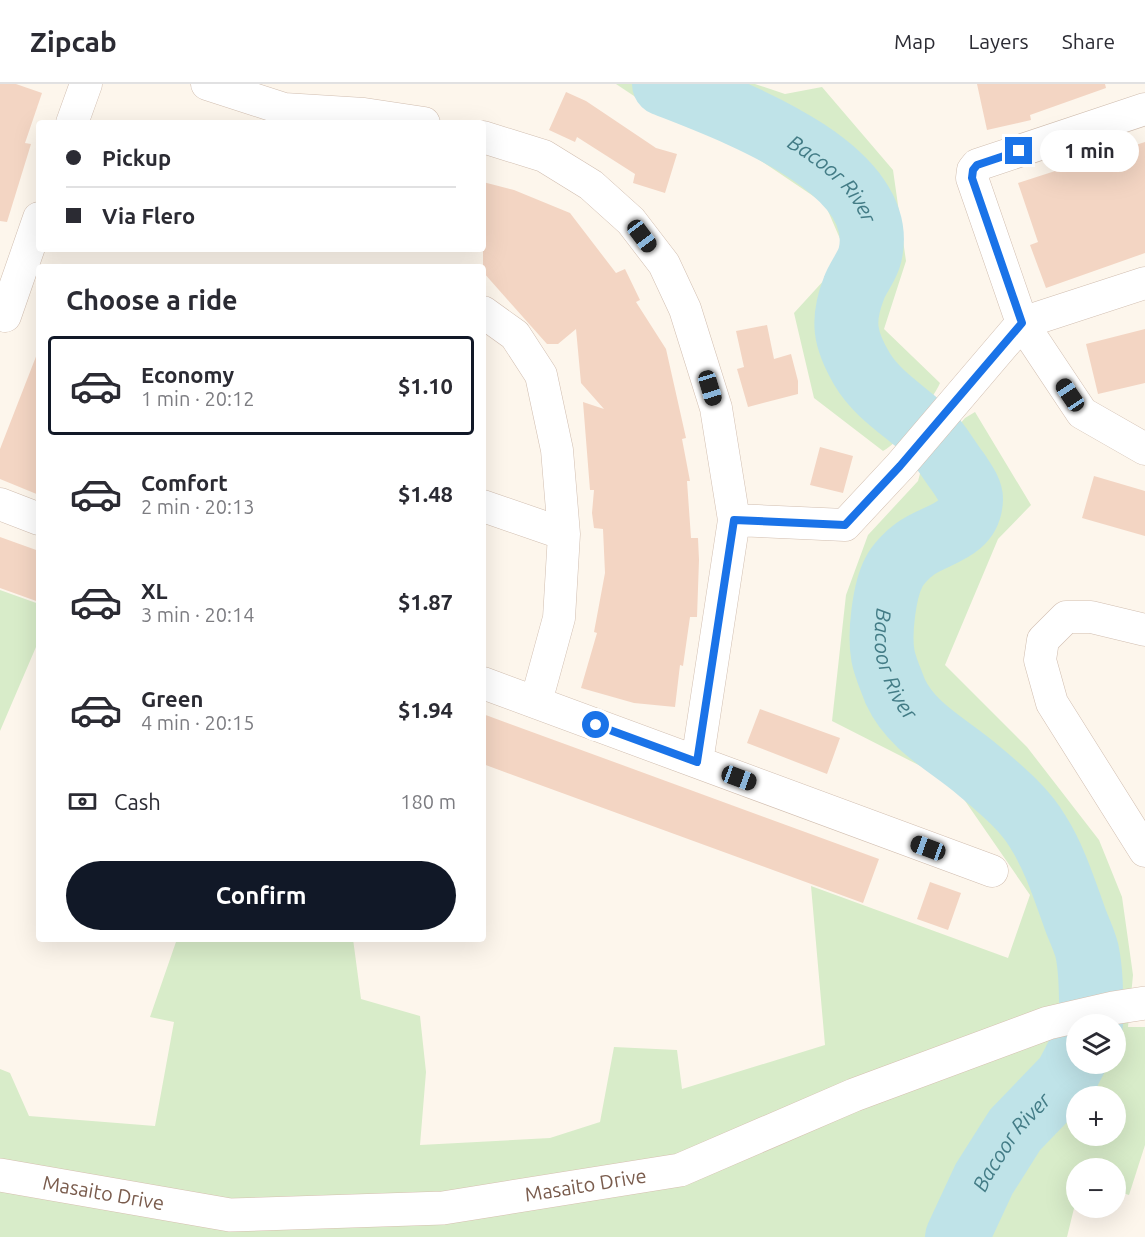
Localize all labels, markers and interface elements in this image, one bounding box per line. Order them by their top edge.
text: Zipcab [30,26,117,57]
text: Map [894,29,935,53]
text: Layers [968,29,1029,53]
text: Share [1062,29,1115,53]
water label: Bacoor River [784,129,882,226]
callout: 1 min [1040,130,1139,172]
route end [1005,137,1032,164]
text: 1 min [1064,139,1115,162]
text: Pickup [102,145,171,170]
text: Via Flero [102,203,195,228]
car [624,216,660,256]
text: Choose a ride [66,285,238,315]
icon: car [69,359,123,413]
text: Economy [141,362,234,387]
car [696,368,724,408]
text: $1.10 [398,373,453,398]
car [1052,375,1088,415]
text: 1 min · 20:12 [141,387,255,410]
icon: car [69,467,123,521]
text: Comfort [141,470,228,495]
text: $1.48 [398,481,453,506]
text: 2 min · 20:13 [141,495,255,518]
icon: car [69,575,123,629]
text: XL [141,578,168,603]
text: $1.87 [398,589,453,614]
text: 3 min · 20:14 [141,603,255,626]
water label: Bacoor River [871,607,923,725]
icon: car [69,683,123,737]
text: Green [141,686,203,711]
text: $1.94 [398,697,453,722]
text: 4 min · 20:15 [141,711,255,734]
route start [582,711,609,738]
car [719,763,759,793]
icon: cash [66,785,99,818]
text: Cash [114,789,161,814]
text: 180 m [400,790,456,813]
car [908,833,948,863]
button: Confirm [66,861,456,930]
map controls [1066,1014,1126,1218]
button: layers [1066,1014,1126,1074]
button: + [1066,1086,1126,1146]
water label: Bacoor River [967,1087,1056,1195]
button: − [1066,1158,1126,1218]
street label: Masaito Drive [523,1164,648,1206]
street label: Masaito Drive [41,1171,166,1214]

